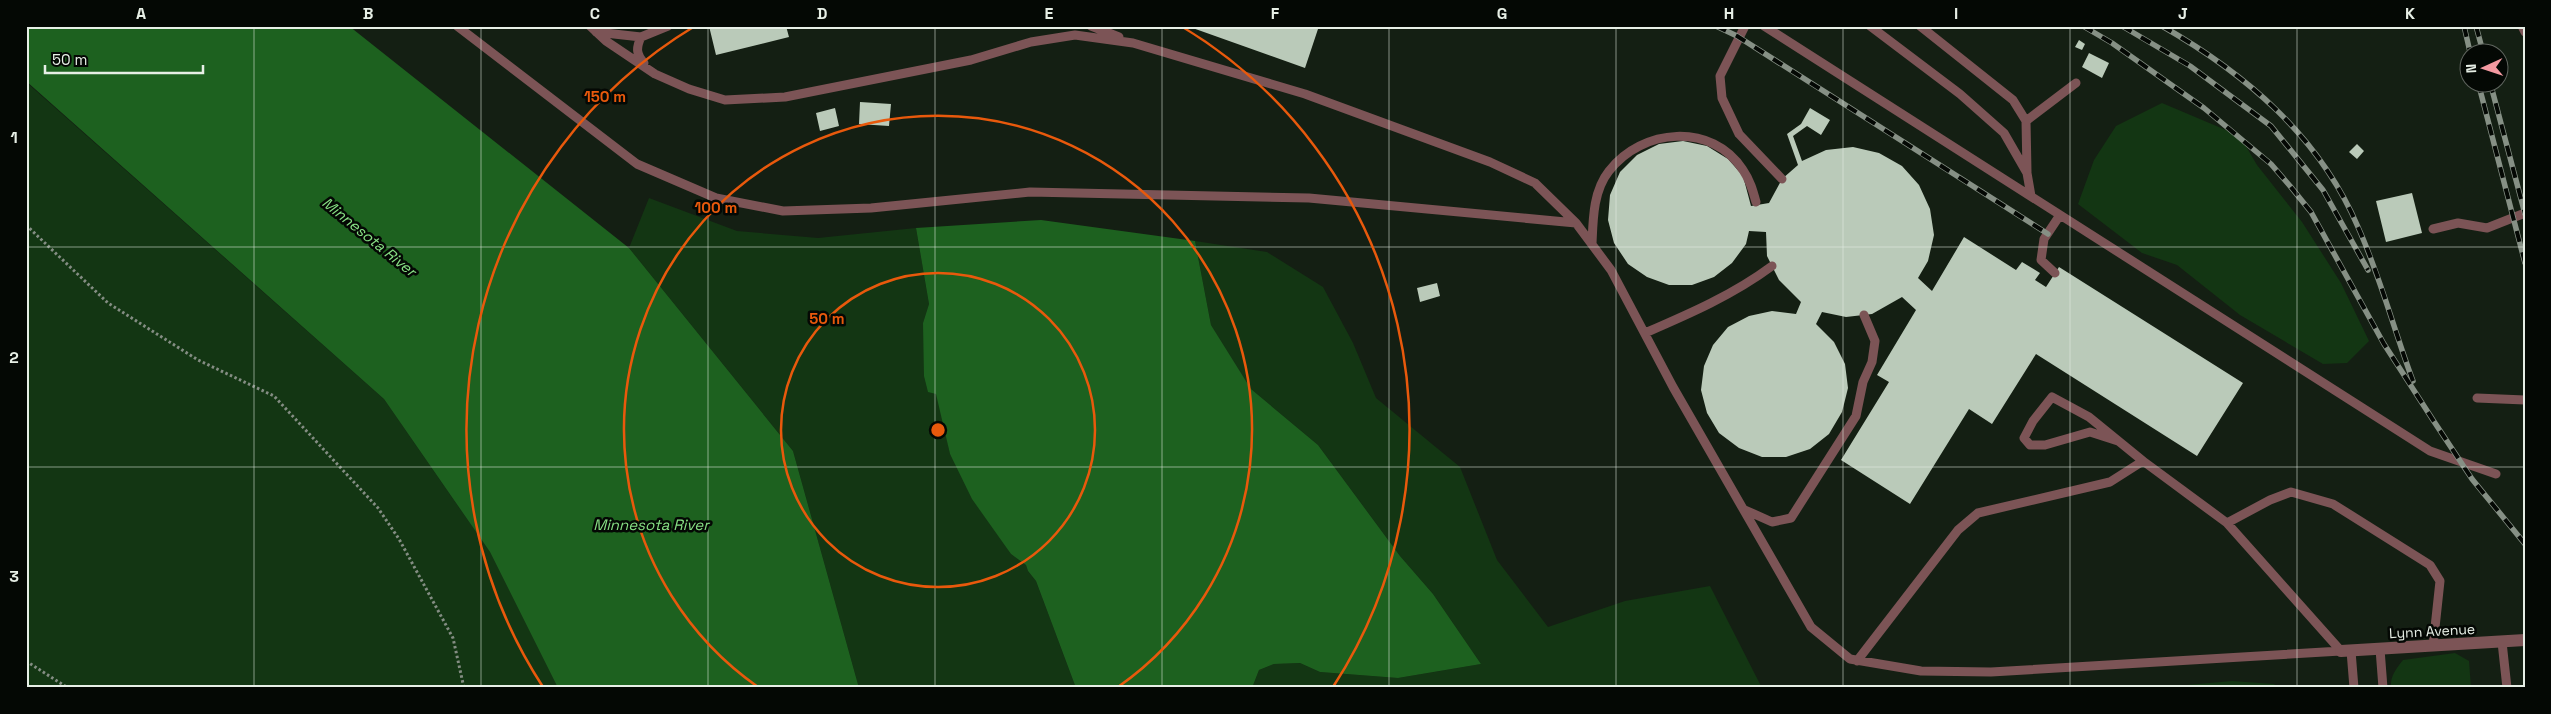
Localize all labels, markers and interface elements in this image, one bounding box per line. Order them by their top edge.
text: A [136,3,146,24]
text: B [363,3,373,24]
text: C [590,3,600,24]
text: D [817,3,827,24]
text: E [1045,3,1054,24]
text: F [1271,3,1280,24]
text: G [1497,3,1507,24]
text: H [1724,3,1734,24]
text: I [1954,3,1958,24]
text: J [2178,3,2188,24]
text: K [2405,3,2415,24]
scale bar [45,42,202,74]
north arrow [2458,42,2508,92]
text: 50 m [52,50,87,69]
text: N [2462,64,2480,74]
text: 150 m [584,87,626,106]
text: 1 [10,127,18,148]
water label: Minnesota River [318,193,421,281]
text: 100 m [695,198,737,217]
text: 50 m [809,309,845,328]
text: 2 [9,347,19,368]
centre of rings [929,421,947,439]
water label: Minnesota River [593,515,710,534]
text: 3 [9,566,19,587]
street label: Lynn Avenue [2389,620,2475,642]

